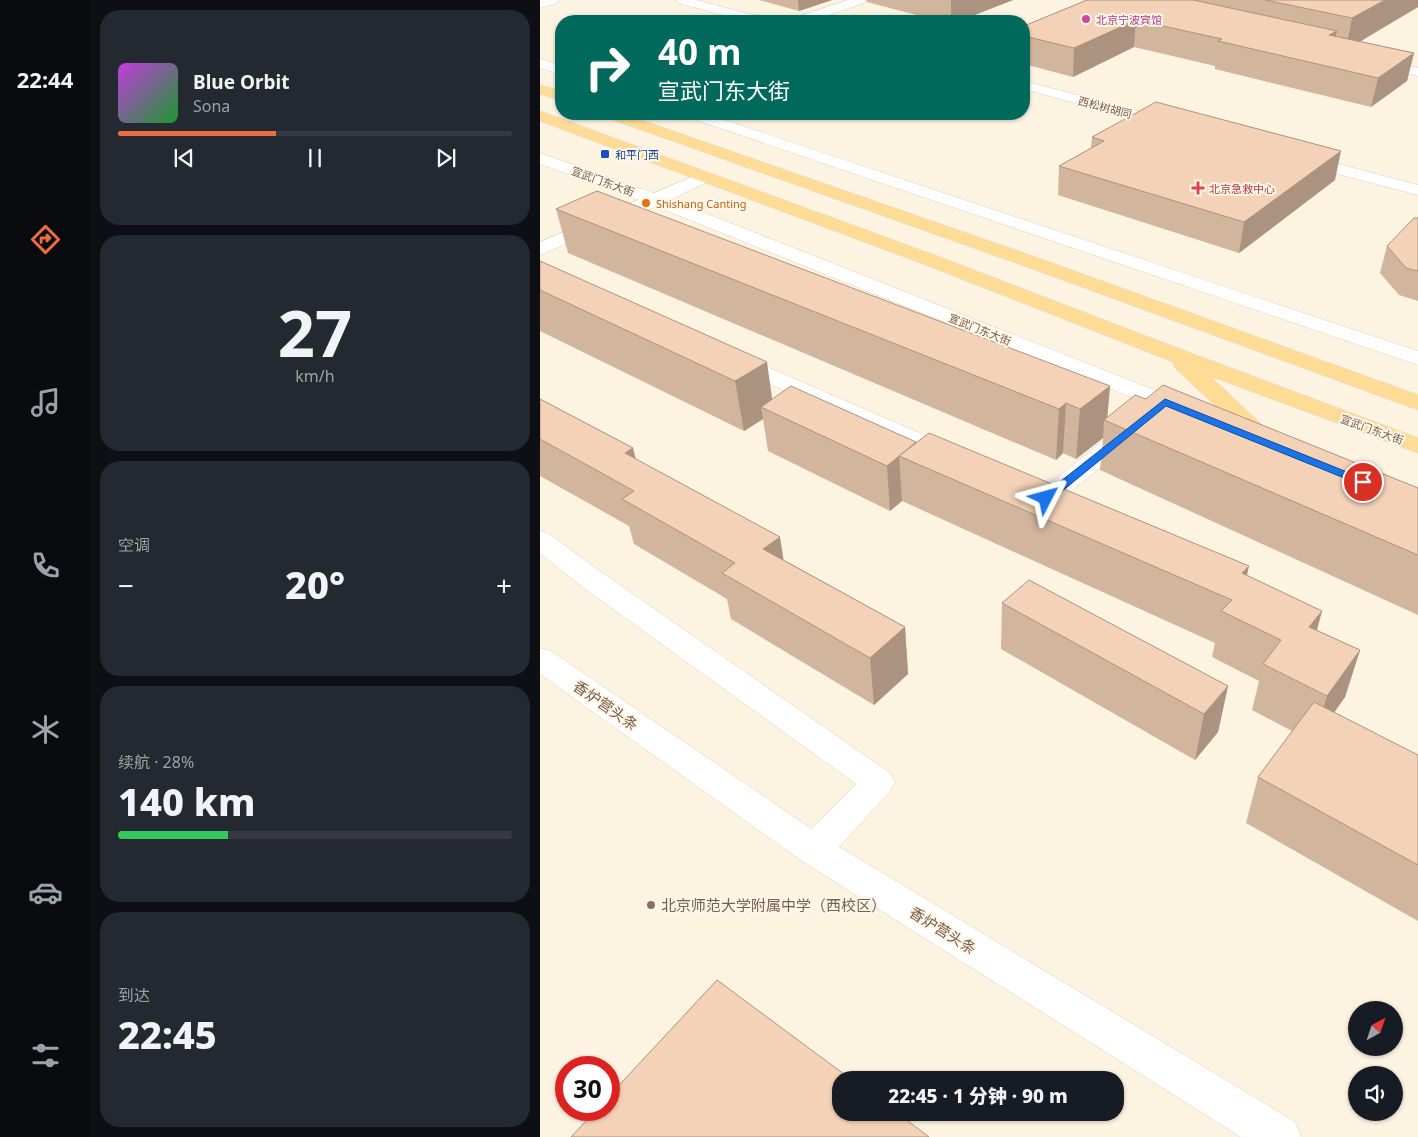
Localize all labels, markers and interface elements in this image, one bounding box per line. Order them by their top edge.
place label: 北京宁波宾馆 [1096,12,1162,27]
marker: 北京宁波宾馆 [1080,13,1092,25]
text: 40 m [658,28,741,75]
icon: right [575,35,640,100]
text: 22:44 [17,64,73,94]
text: Blue Orbit [193,69,289,95]
text: 宣武门东大街 [658,75,790,105]
street label: 西松树胡同 [1076,93,1134,121]
text: Sona [193,95,230,117]
icon: previous [170,144,198,172]
icon: pause [301,144,329,172]
icon: next [432,144,460,172]
place label: 和平门西 [615,147,659,162]
marker: 和平门西 [599,148,611,160]
street label: 宣武门东大街 [569,163,637,199]
marker: 北京急救中心 [1191,181,1205,195]
place label: 北京急救中心 [1209,181,1275,196]
place label: Shishang Canting [656,196,747,211]
marker: Shishang Canting [640,197,652,209]
icon: directions [28,222,63,257]
text: 27 [278,288,352,376]
street label: 宣武门东大街 [947,310,1013,348]
text: km/h [295,365,335,387]
icon: music [28,385,63,420]
street label: 宣武门东大街 [1338,411,1406,447]
pin [1342,461,1384,503]
icon: arrive [1349,468,1377,496]
position arrow [1019,471,1071,523]
text: 空调 [118,534,150,556]
icon: phone [28,548,63,583]
text: 20° [285,558,345,610]
text: − [118,566,134,604]
text: + [496,566,512,604]
street label: 香炉营头条 [570,675,642,735]
icon: climate [28,712,63,747]
text: 续航 · 28% [118,751,194,773]
text: 140 km [118,775,256,827]
icon: car [28,875,63,910]
place label: 北京师范大学附属中学（西校区） [661,895,886,915]
marker: 北京师范大学附属中学（西校区） [645,899,657,911]
street label: 香炉营头条 [906,902,980,958]
text: 到达 [118,984,150,1006]
north arrow [1348,1001,1402,1056]
map controls [1348,1001,1403,1121]
text: 22:45 [118,1008,217,1060]
icon: filters [28,1038,63,1073]
speed limit sign: 30 [555,1056,620,1121]
button: sound [1348,1066,1403,1121]
text: 22:45 · 1 分钟 · 90 m [888,1083,1068,1109]

